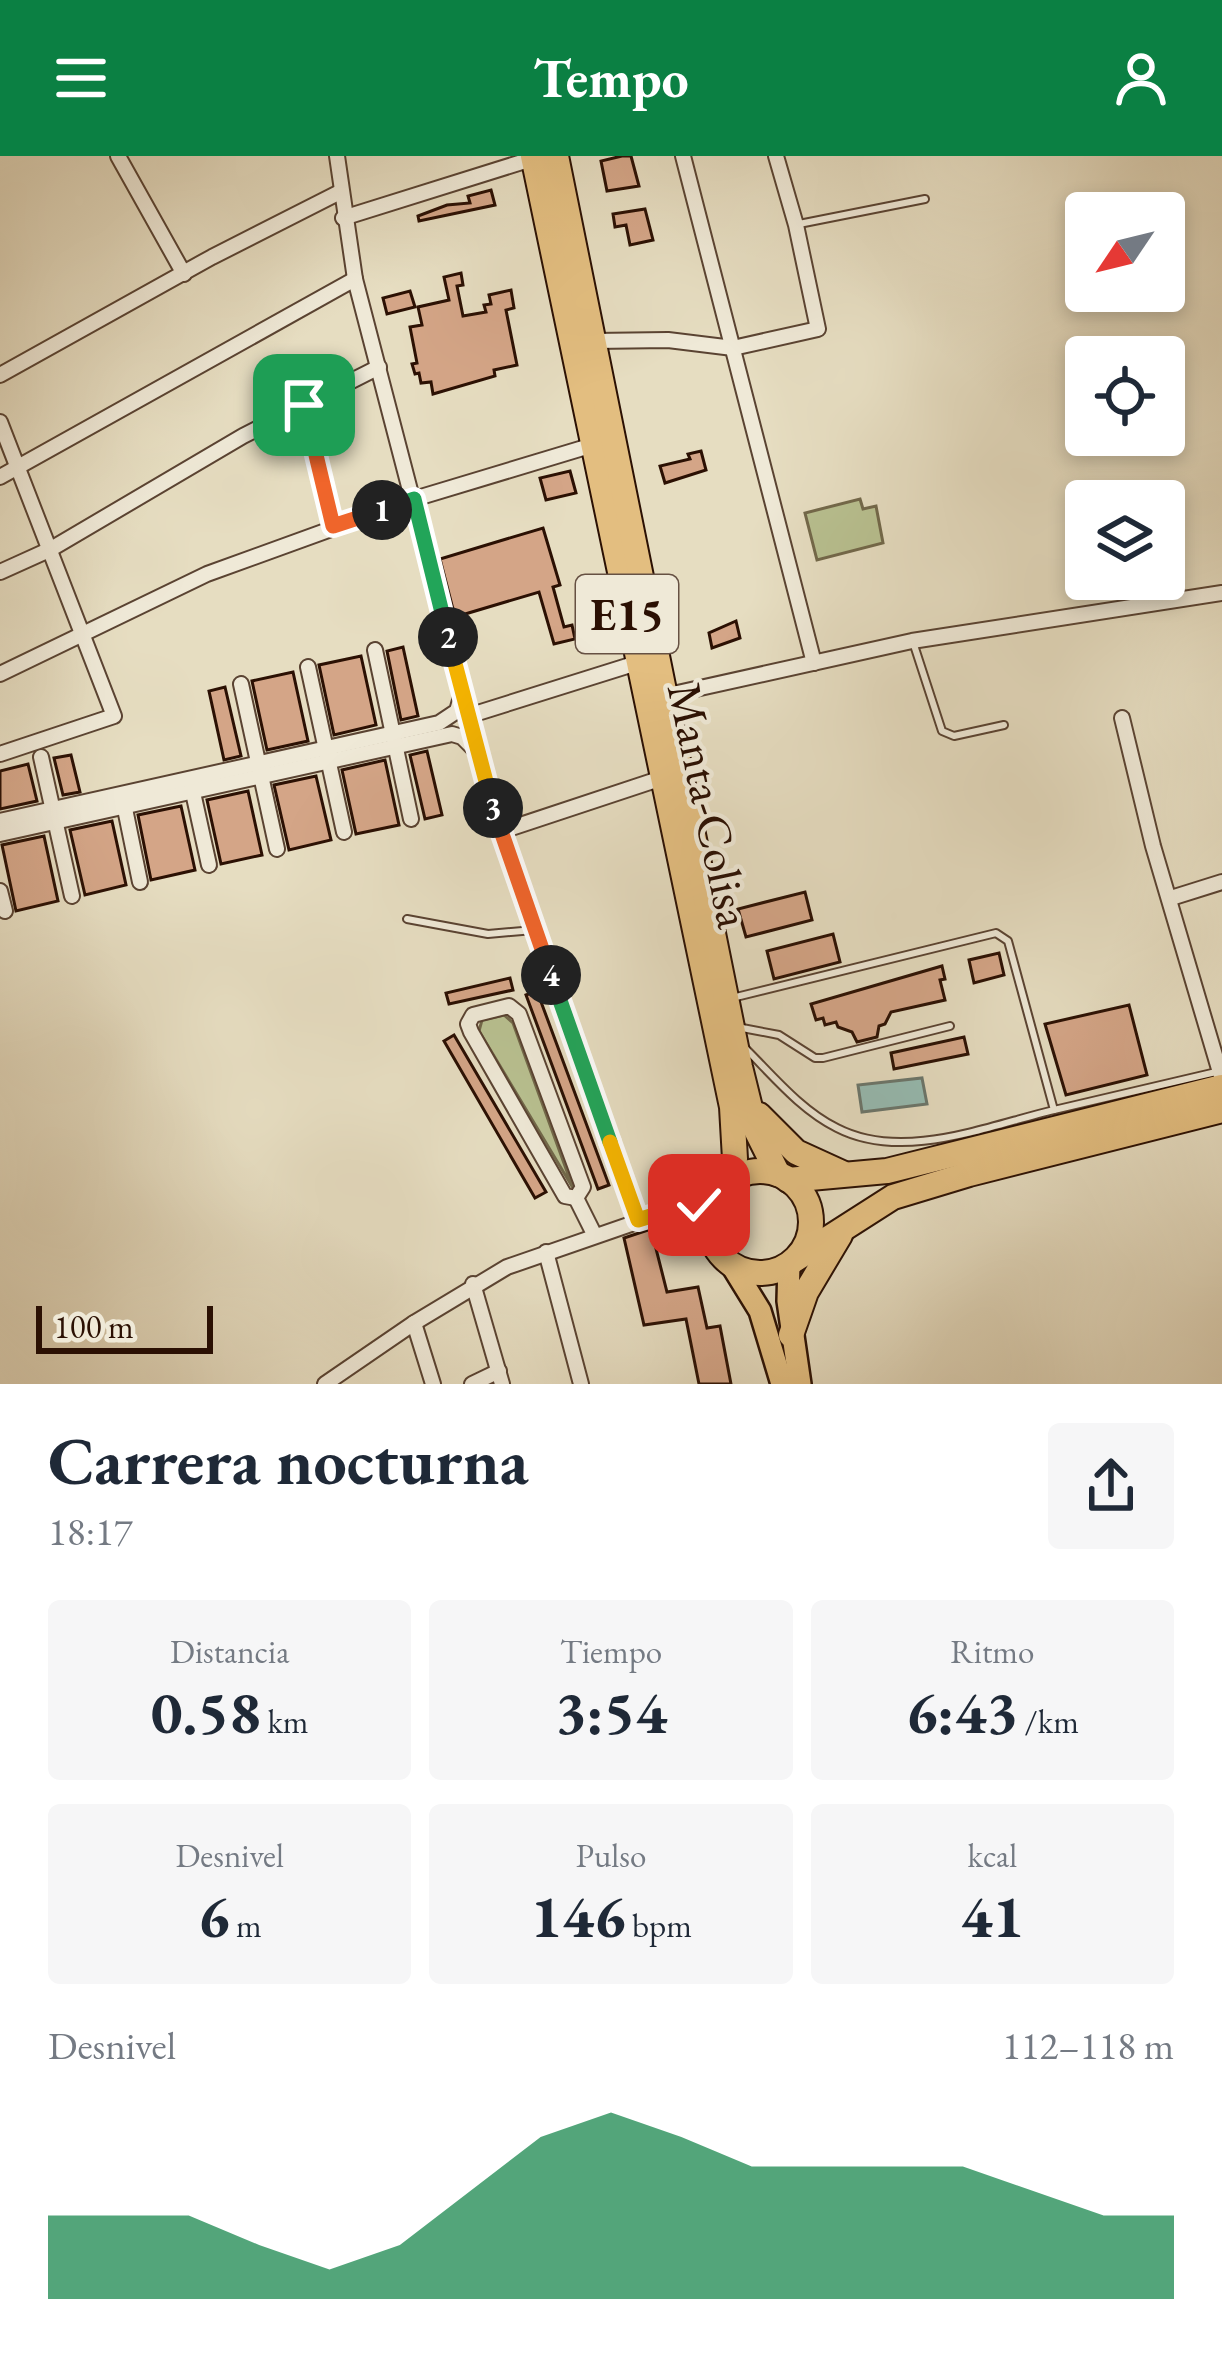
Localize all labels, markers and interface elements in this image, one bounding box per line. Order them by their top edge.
text: Tempo [533,43,689,113]
icon: menu [48,45,114,111]
icon: person [1108,45,1174,111]
north arrow [1065,192,1185,312]
map controls [1065,192,1185,600]
button: locate [1065,336,1185,456]
pin [253,354,355,456]
icon: arrive [271,372,337,438]
pin: 1 [352,480,412,540]
button: layers [1065,480,1185,600]
text: 1 [373,488,391,531]
road number: E15 [576,575,678,653]
pin: 2 [418,607,478,667]
text: 2 [439,615,457,658]
street label: Manta-Colisa [654,677,766,934]
pin: 3 [463,778,523,838]
text: 3 [484,786,502,829]
pin: 4 [521,945,581,1005]
text: 4 [542,953,560,996]
pin [648,1154,750,1256]
icon: check [666,1172,732,1238]
scale bar [36,1300,213,1353]
text: 100 m [54,1305,134,1348]
text: Carrera nocturna [48,1418,529,1504]
button: share [1048,1423,1174,1549]
text: 18:17 [48,1506,133,1557]
text: Distancia [170,1630,289,1673]
text: Tiempo [560,1630,662,1673]
text: Ritmo [950,1630,1034,1673]
text: 0.58 [151,1673,261,1751]
text: 3:54 [555,1673,667,1751]
text: 6:43 [906,1673,1018,1751]
text: km [261,1700,309,1743]
text: /km [1018,1700,1079,1743]
text: Desnivel [175,1834,284,1877]
text: Pulso [576,1834,646,1877]
text: kcal [968,1834,1017,1877]
text: 6 [198,1877,229,1955]
text: 146 [530,1877,625,1955]
text: 41 [961,1877,1024,1955]
text: m [229,1904,262,1947]
text: bpm [625,1904,692,1947]
text: Desnivel [48,2020,176,2071]
text: 112–118 m [1002,2020,1174,2071]

